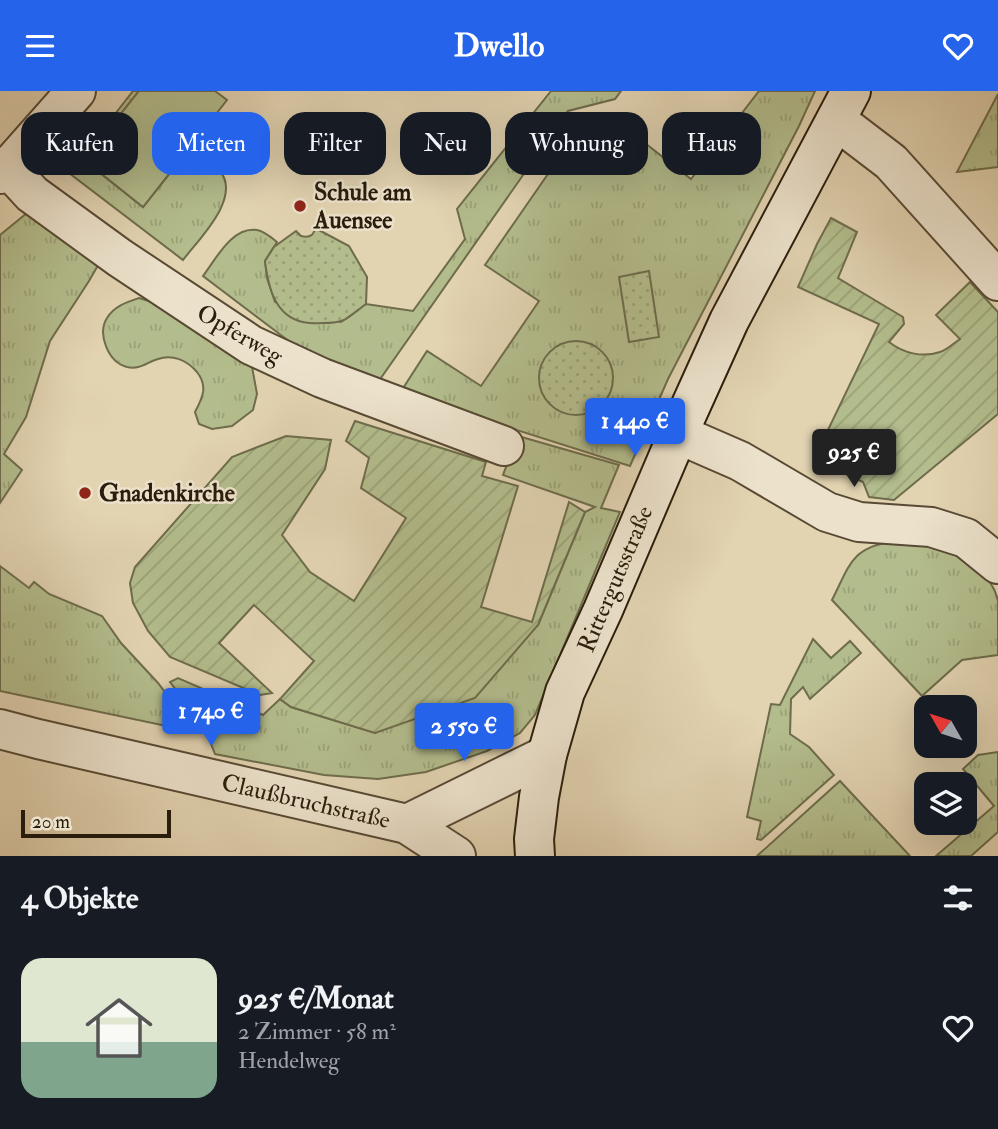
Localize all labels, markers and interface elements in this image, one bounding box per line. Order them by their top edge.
text: Dwello [454,26,544,66]
icon: menu [21,27,59,65]
icon: heart [939,27,977,65]
chip: Kaufen [21,112,138,175]
chip: Mieten [152,112,270,175]
chip: Filter [284,112,386,175]
chip: Neu [400,112,491,175]
chip: Wohnung [505,112,648,175]
chip: Haus [662,112,761,175]
place label: Schule am Auensee [313,177,412,236]
marker: Schule am Auensee [292,198,308,214]
street label: Opferweg [191,297,290,372]
pin: 1 440 € [570,399,700,458]
text: 1 440 € [601,406,669,435]
pin: 925 € [805,429,903,489]
text: 925 € [828,437,880,466]
place label: Gnadenkirche [99,478,235,509]
marker: Gnadenkirche [77,485,93,501]
street label: Rittergutsstraße [571,501,660,657]
pin: 1 740 € [146,689,276,748]
north arrow [914,695,976,758]
map controls [914,695,977,835]
text: 1 740 € [178,696,244,725]
pin: 2 550 € [399,703,529,763]
text: 2 550 € [431,711,497,740]
street label: Claußbruchstraße [219,767,393,836]
button: layers [914,772,977,835]
scale bar [21,807,172,839]
text: 20 m [32,810,70,834]
icon: filters [939,879,977,917]
text: 4 Objekte [21,880,138,917]
text: 925 €/Monat [238,980,394,1017]
icon: home [77,986,161,1070]
icon: heart [939,1009,977,1047]
text: 2 Zimmer · 58 m² [238,1017,396,1046]
text: Hendelweg [238,1046,340,1075]

